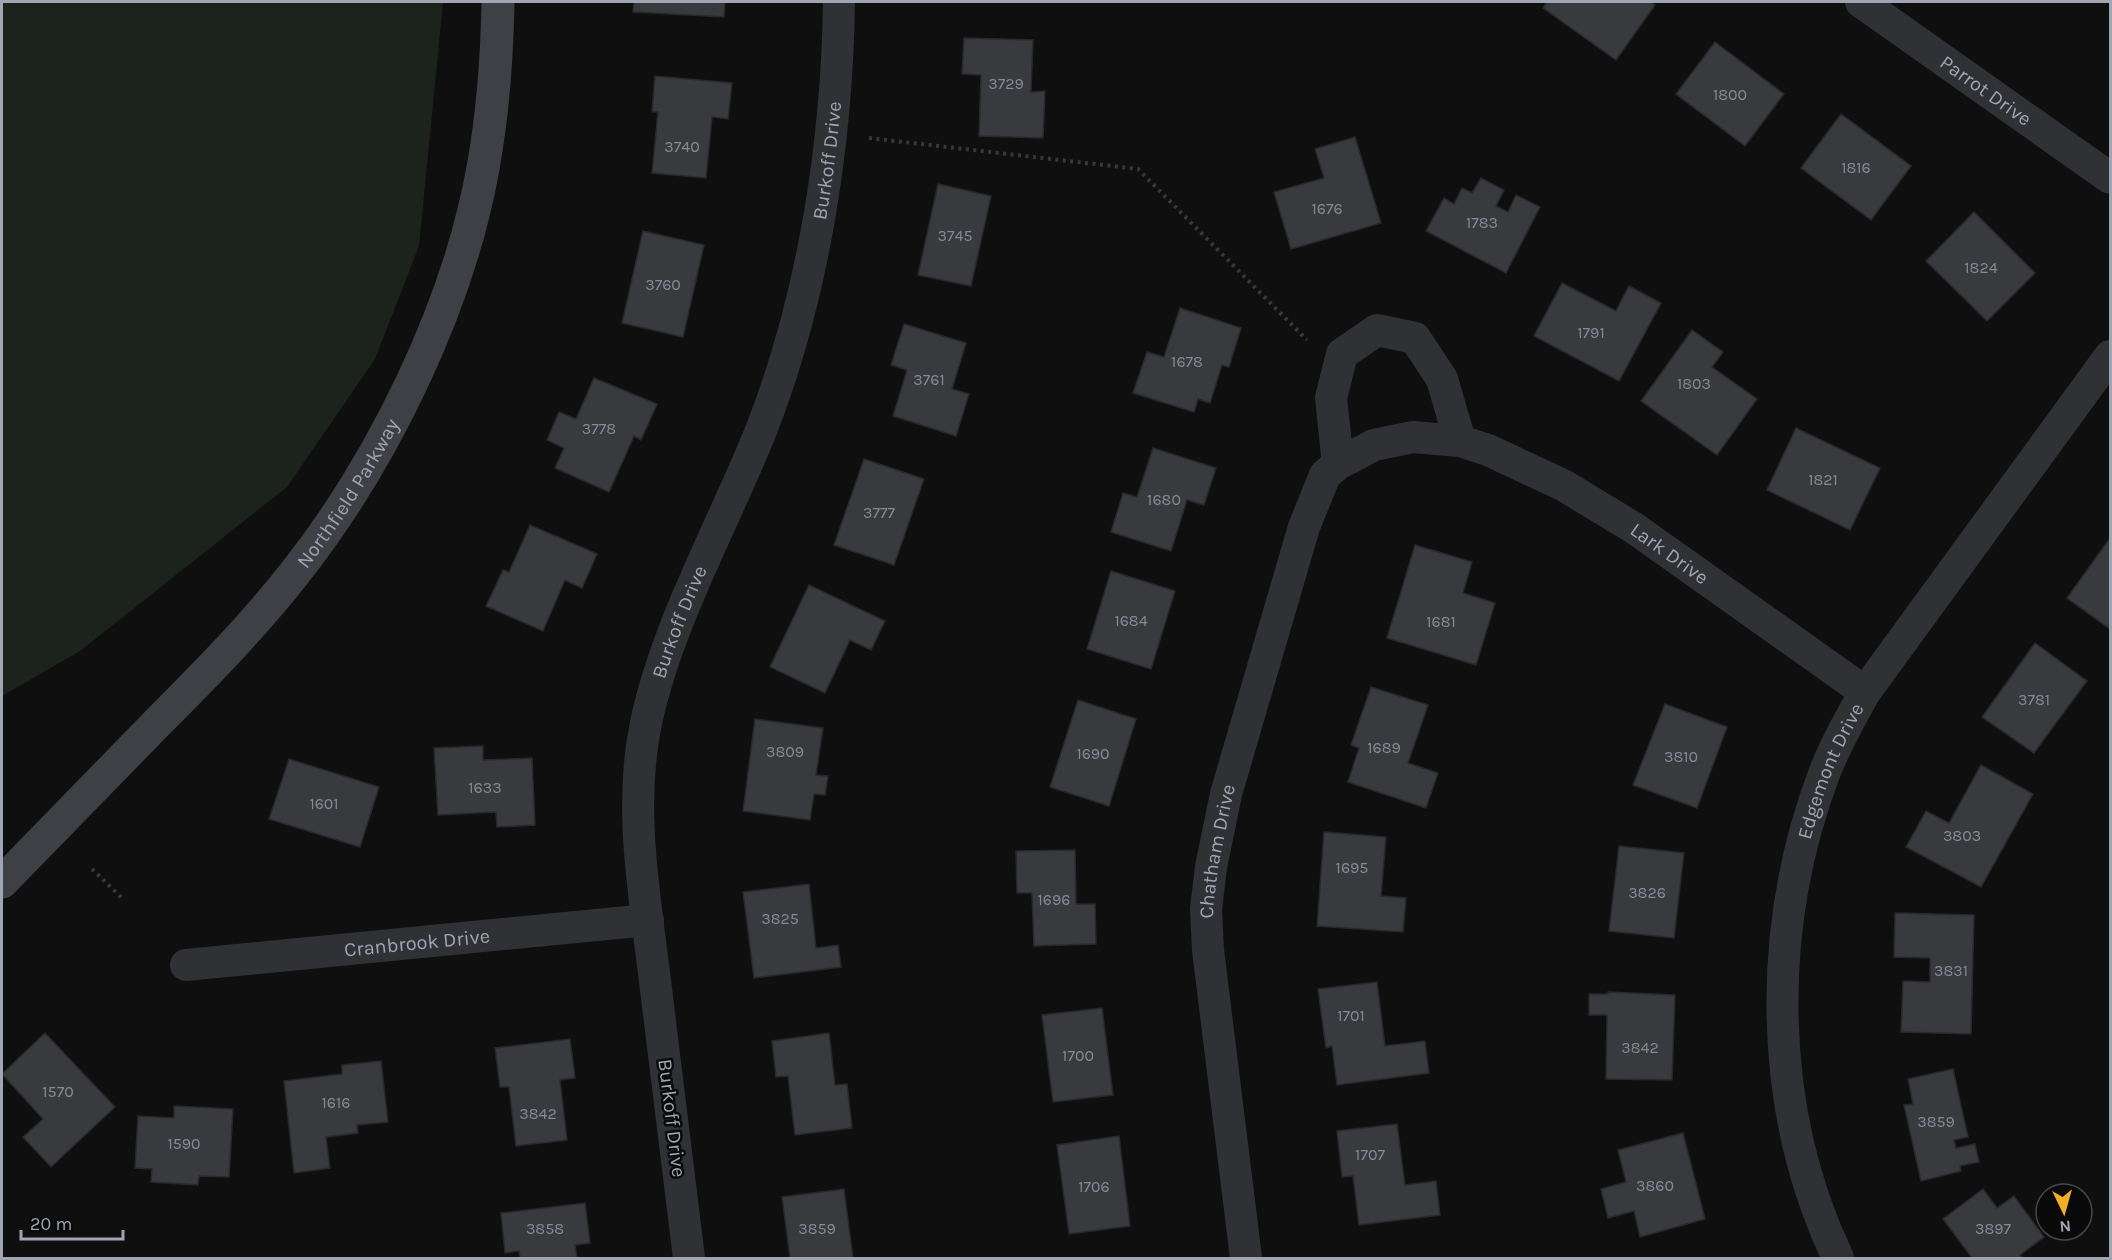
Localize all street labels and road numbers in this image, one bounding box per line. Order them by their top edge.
street label: Parrot Drive [1936,50,2036,130]
street label: Burkoff Drive [808,100,846,222]
street label: Northfield Parkway [292,415,403,572]
street label: Lark Drive [1626,518,1713,589]
street label: Burkoff Drive [647,562,711,681]
street label: Edgemont Drive [1792,699,1868,842]
street label: Chatham Drive [1194,781,1240,919]
street label: Cranbrook Drive [343,924,491,961]
street label: Burkoff Drive [653,1057,691,1179]

